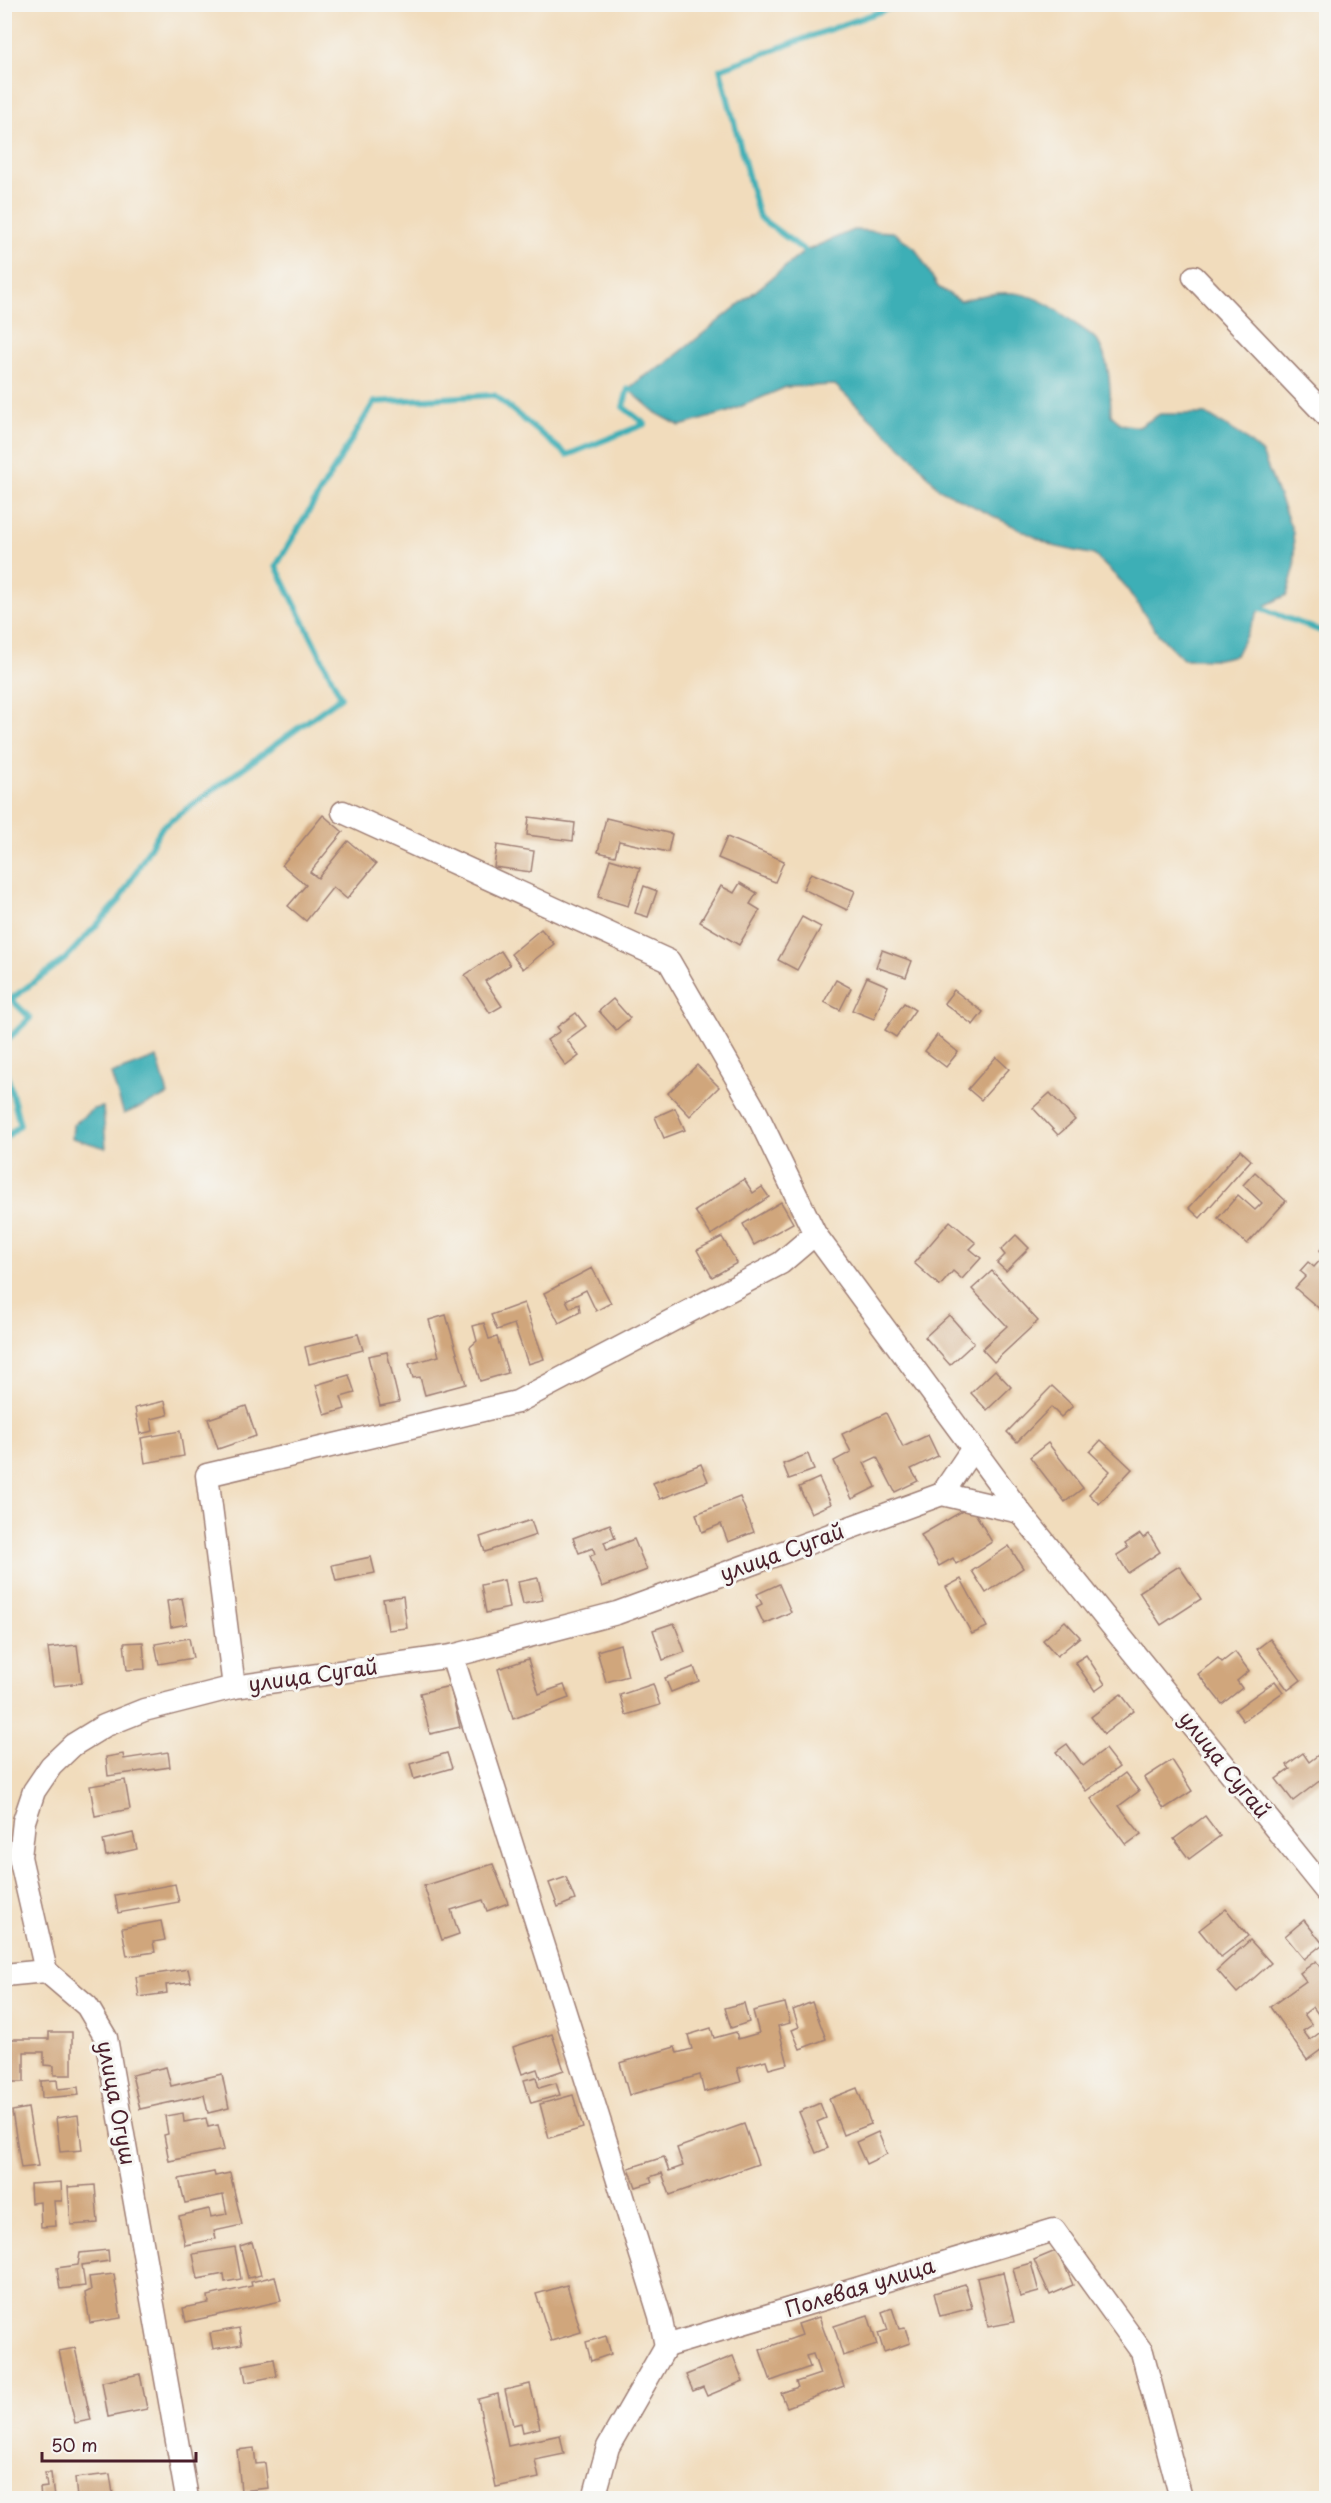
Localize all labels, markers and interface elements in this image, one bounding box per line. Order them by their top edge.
street label: улица Сугай [715,1514,848,1588]
street label: улица Сугай [246,1649,379,1699]
street label: улица Сугай [1172,1703,1279,1824]
street label: улица Огуш [90,2038,146,2167]
street label: Полевая улица [780,2248,939,2324]
scale bar [42,2425,196,2463]
text: 50 m [51,2431,98,2458]

